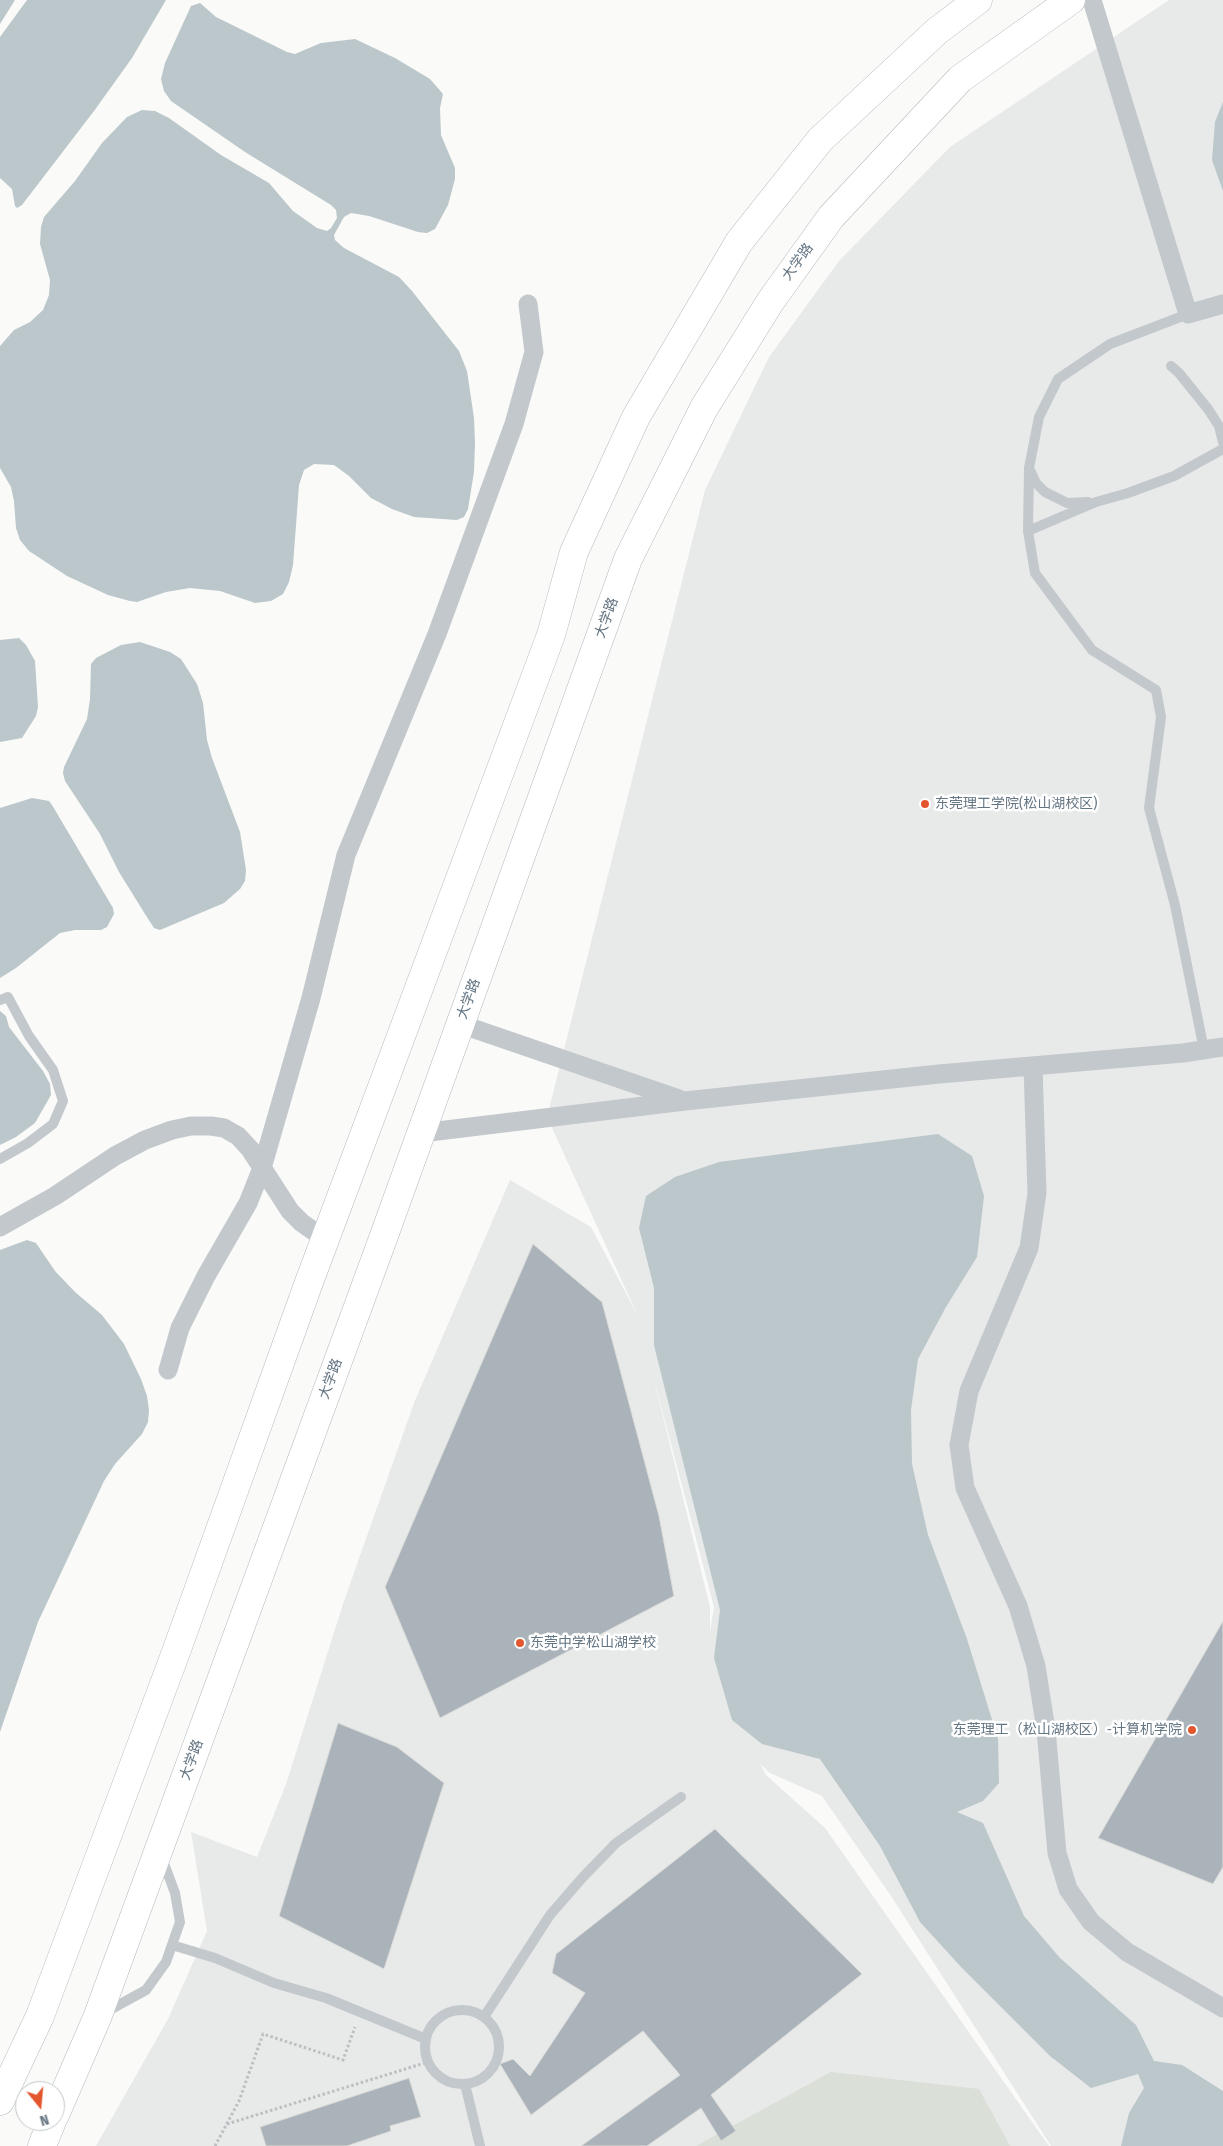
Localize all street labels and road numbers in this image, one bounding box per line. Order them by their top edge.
street label: 大学路 [779,240,817,284]
street label: 大学路 [592,595,622,641]
street label: 大学路 [454,976,484,1022]
street label: 大学路 [316,1356,346,1402]
street label: 大学路 [177,1737,207,1783]

